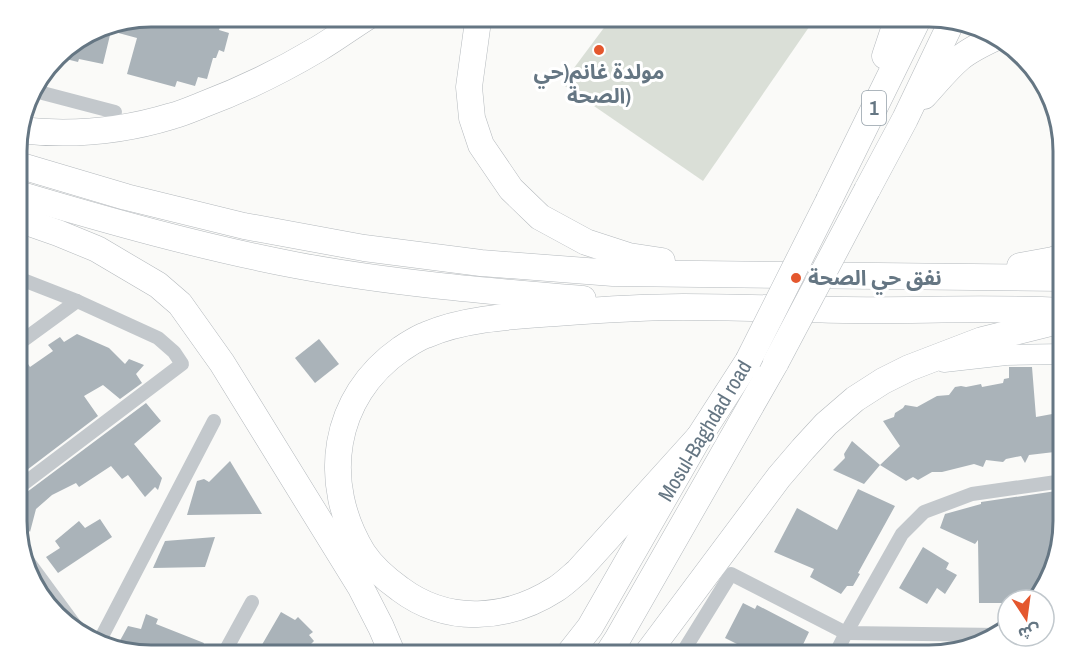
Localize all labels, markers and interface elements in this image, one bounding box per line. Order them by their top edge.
marker: مولدة غانم(حي الصحة) [592,43,606,57]
place label: مولدة غانم(حي الصحة) [534,57,664,110]
road number: 1 [862,91,886,125]
place label: نفق حي الصحة [808,263,942,295]
marker: نفق حي الصحة [789,271,803,285]
street label: Mosul-Baghdad road [651,355,758,507]
north arrow [996,588,1056,648]
text: ش [1016,619,1043,646]

